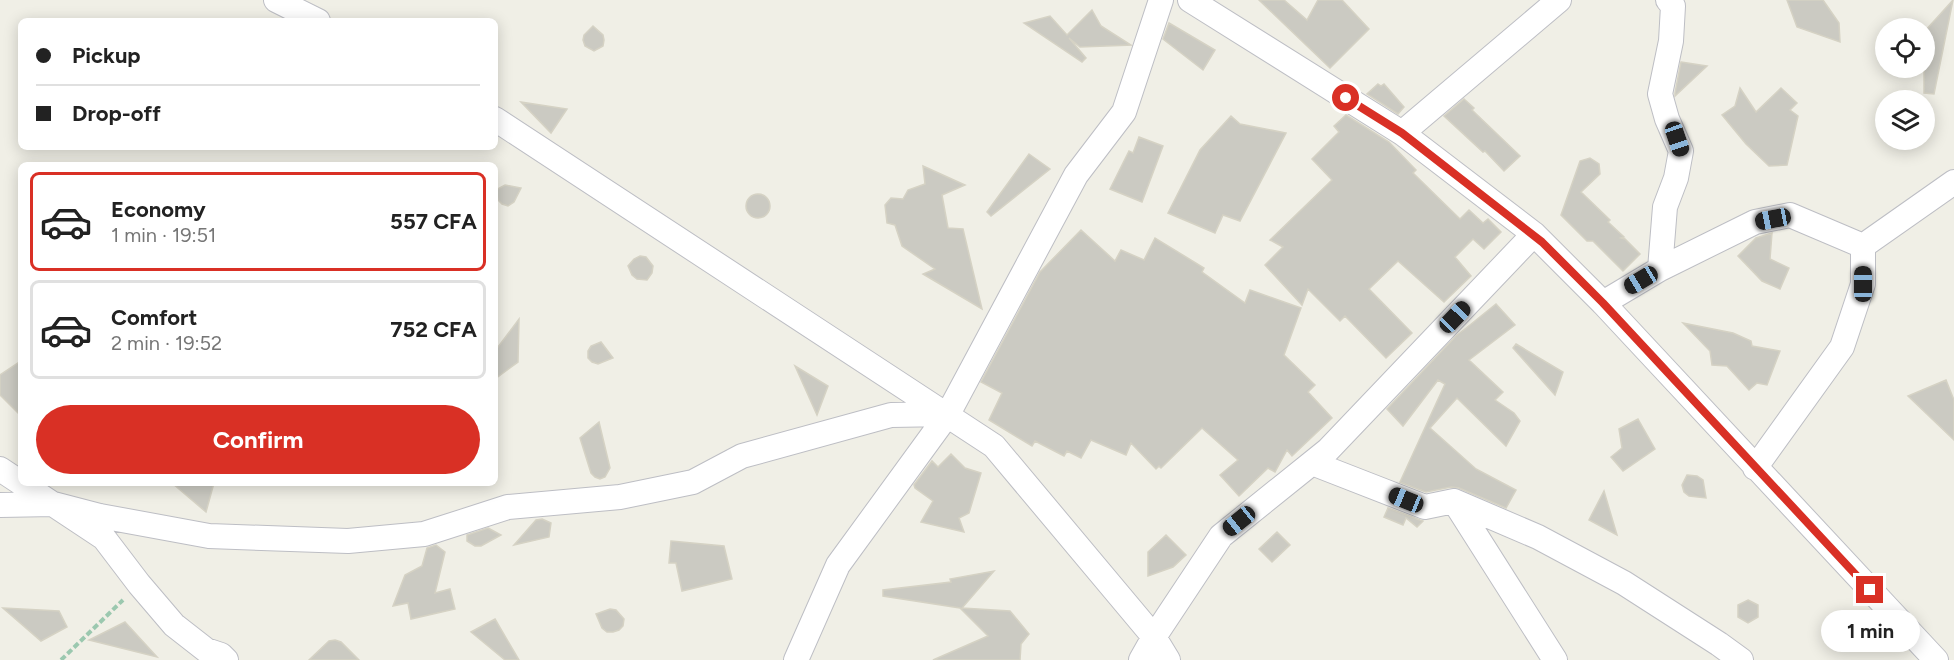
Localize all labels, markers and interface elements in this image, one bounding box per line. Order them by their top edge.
map controls [1875,18,1935,150]
button: locate [1875,18,1935,78]
text: Pickup [72,42,141,69]
route start [1332,84,1359,111]
button: layers [1875,90,1935,150]
text: Drop-off [72,100,161,127]
car [1663,119,1691,159]
icon: car [39,195,93,249]
text: Economy [111,196,206,223]
car [1754,207,1792,231]
text: 557 CFA [390,208,477,235]
text: 1 min · 19:51 [111,223,216,247]
car [1621,263,1661,297]
car [1854,266,1872,302]
car [1436,298,1474,336]
icon: car [39,303,93,357]
text: Comfort [111,304,197,331]
text: 752 CFA [390,316,477,343]
text: 2 min · 19:52 [111,331,222,355]
button: Confirm [36,405,480,474]
car [1386,485,1426,515]
car [1219,503,1259,539]
route end [1856,576,1883,603]
callout: 1 min [1820,611,1920,653]
text: 1 min [1847,619,1894,643]

